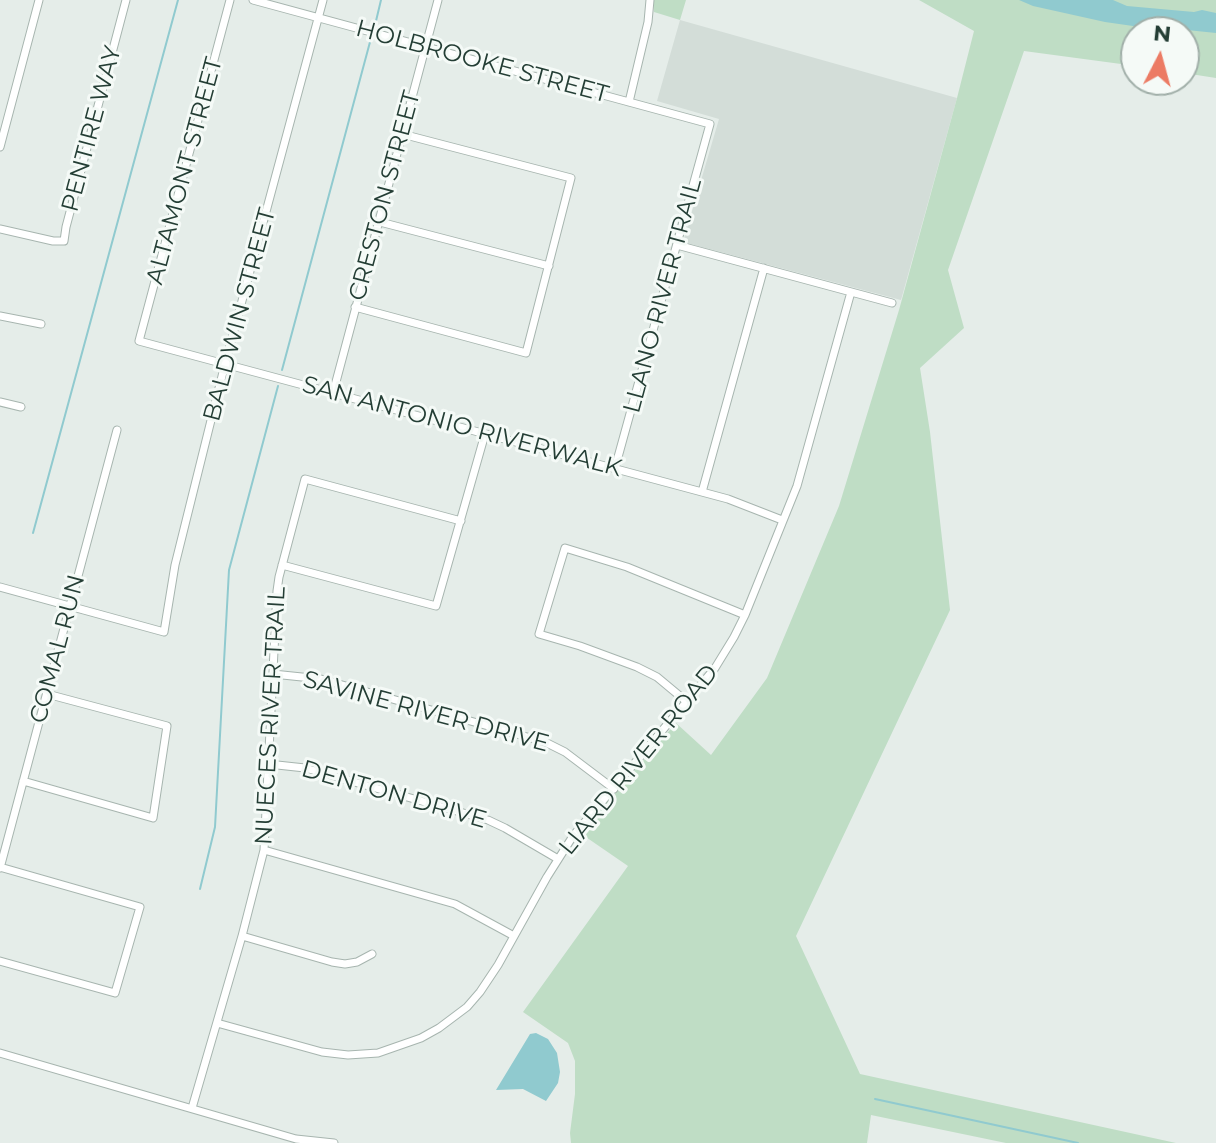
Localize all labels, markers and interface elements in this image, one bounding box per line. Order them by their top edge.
street label: HOLBROOKE STREET [352,14,612,110]
north arrow [1120,16,1200,96]
text: N [1152,19,1173,48]
street label: PENTIRE WAY [56,43,128,215]
street label: ALTAMONT STREET [141,54,229,288]
street label: CRESTON STREET [343,88,427,304]
street label: LLANO RIVER TRAIL [618,176,708,416]
street label: BALDWIN STREET [198,205,282,425]
street label: SAN ANTONIO RIVERWALK [299,370,625,484]
street label: COMAL RUN [24,572,92,726]
street label: NUECES RIVER TRAIL [250,586,292,846]
street label: LIARD RIVER ROAD [553,659,725,861]
street label: SAVINE RIVER DRIVE [300,665,552,759]
street label: DENTON DRIVE [298,755,490,835]

